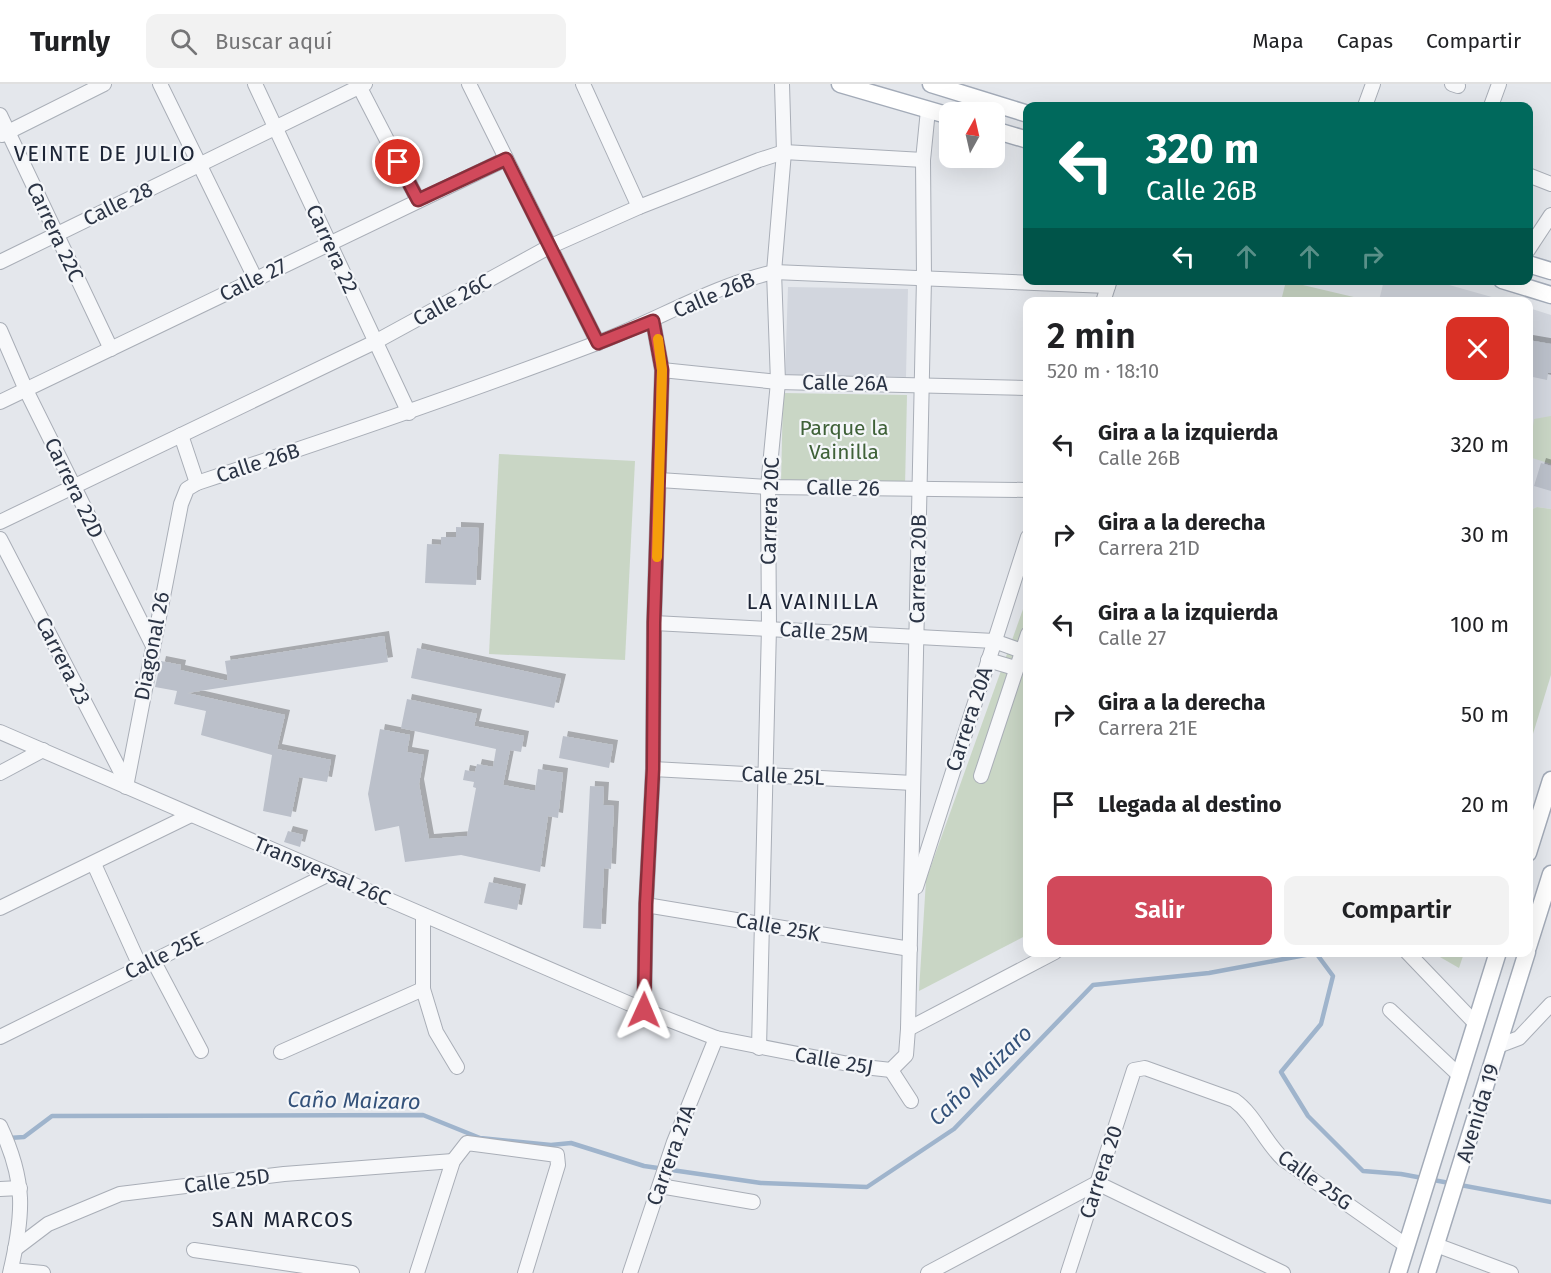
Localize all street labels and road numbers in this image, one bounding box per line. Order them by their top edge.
street label: Calle 28 [79,176,157,232]
street label: Carrera 22C [21,178,89,286]
street label: Carrera 22 [300,200,364,298]
street label: Calle 27 [215,253,291,307]
street label: Calle 26B [669,266,759,324]
street label: Calle 26C [408,268,496,332]
street label: Calle 26A [802,369,888,397]
street label: Carrera 22D [38,433,110,543]
street label: Calle 26B [213,437,303,489]
street label: Carrera 20C [755,456,785,566]
street label: Calle 26 [806,474,880,502]
street label: Carrera 20B [904,514,932,624]
street label: Diagonal 26 [129,589,175,703]
street label: Carrera 23 [30,613,96,709]
street label: Calle 25M [779,616,869,648]
street label: Carrera 20A [940,663,998,775]
street label: Calle 25L [741,761,826,791]
street label: Transversal 26C [250,830,395,912]
street label: Calle 25K [734,907,823,947]
street label: Calle 25E [120,925,208,985]
street label: Calle 25J [793,1041,875,1081]
street label: Avenida 19 [1451,1061,1505,1165]
street label: Carrera 21A [641,1101,701,1209]
street label: Carrera 20 [1074,1122,1128,1222]
street label: Calle 25G [1273,1144,1357,1216]
street label: Calle 25D [183,1163,271,1199]

